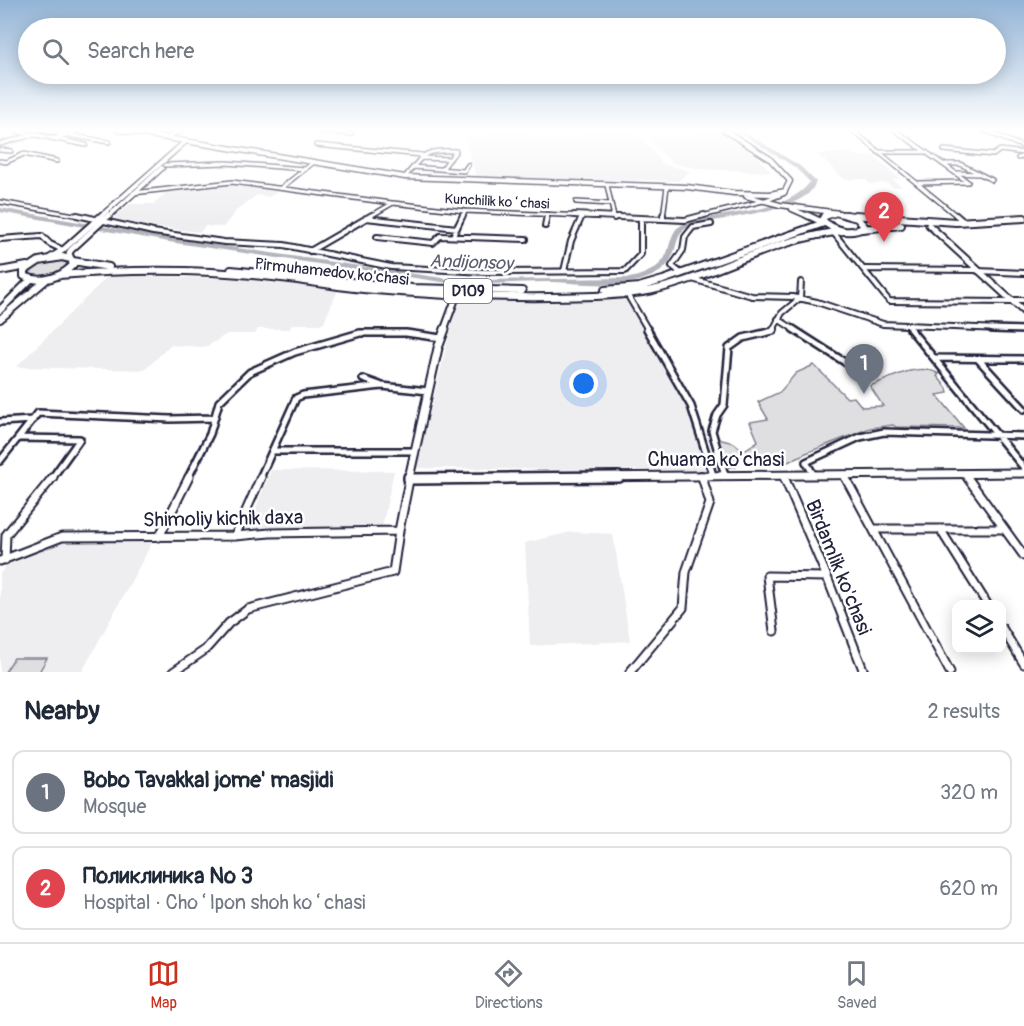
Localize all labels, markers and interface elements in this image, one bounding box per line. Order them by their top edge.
search box [18,18,1006,84]
icon: search [39,35,72,68]
text: Search here [87,37,194,65]
street label: Kunchilik koʻchasi [444,190,550,213]
pin: 2 [864,192,904,242]
water label: Andijonsoy [429,250,515,276]
street label: Pirmuhamedov ko'chasi [254,254,410,290]
road number: D109 [444,279,492,303]
pin: 1 [844,344,884,394]
your location [569,369,598,398]
street label: Chuama ko'chasi [648,447,784,472]
street label: Birdamlik ko'chasi [800,496,877,639]
street label: Shimoliy kichik daxa [143,505,303,532]
map controls [952,600,1006,654]
button: layers [952,600,1006,654]
text: Nearby [24,695,100,727]
text: 2 results [928,699,1000,724]
text: Bobo Tavakkal jome' masjidi [83,766,334,794]
text: 1 [42,780,49,805]
text: 320 m [940,780,998,805]
text: Mosque [83,794,146,819]
text: Поликлиника № 3 [83,862,253,890]
text: 2 [40,876,51,901]
text: 620 m [939,876,998,901]
text: Hospital · Choʻlpon shoh koʻchasi [83,890,366,915]
tab: Map [147,957,180,1013]
tab: Directions [475,957,543,1013]
tab: Saved [837,957,877,1013]

